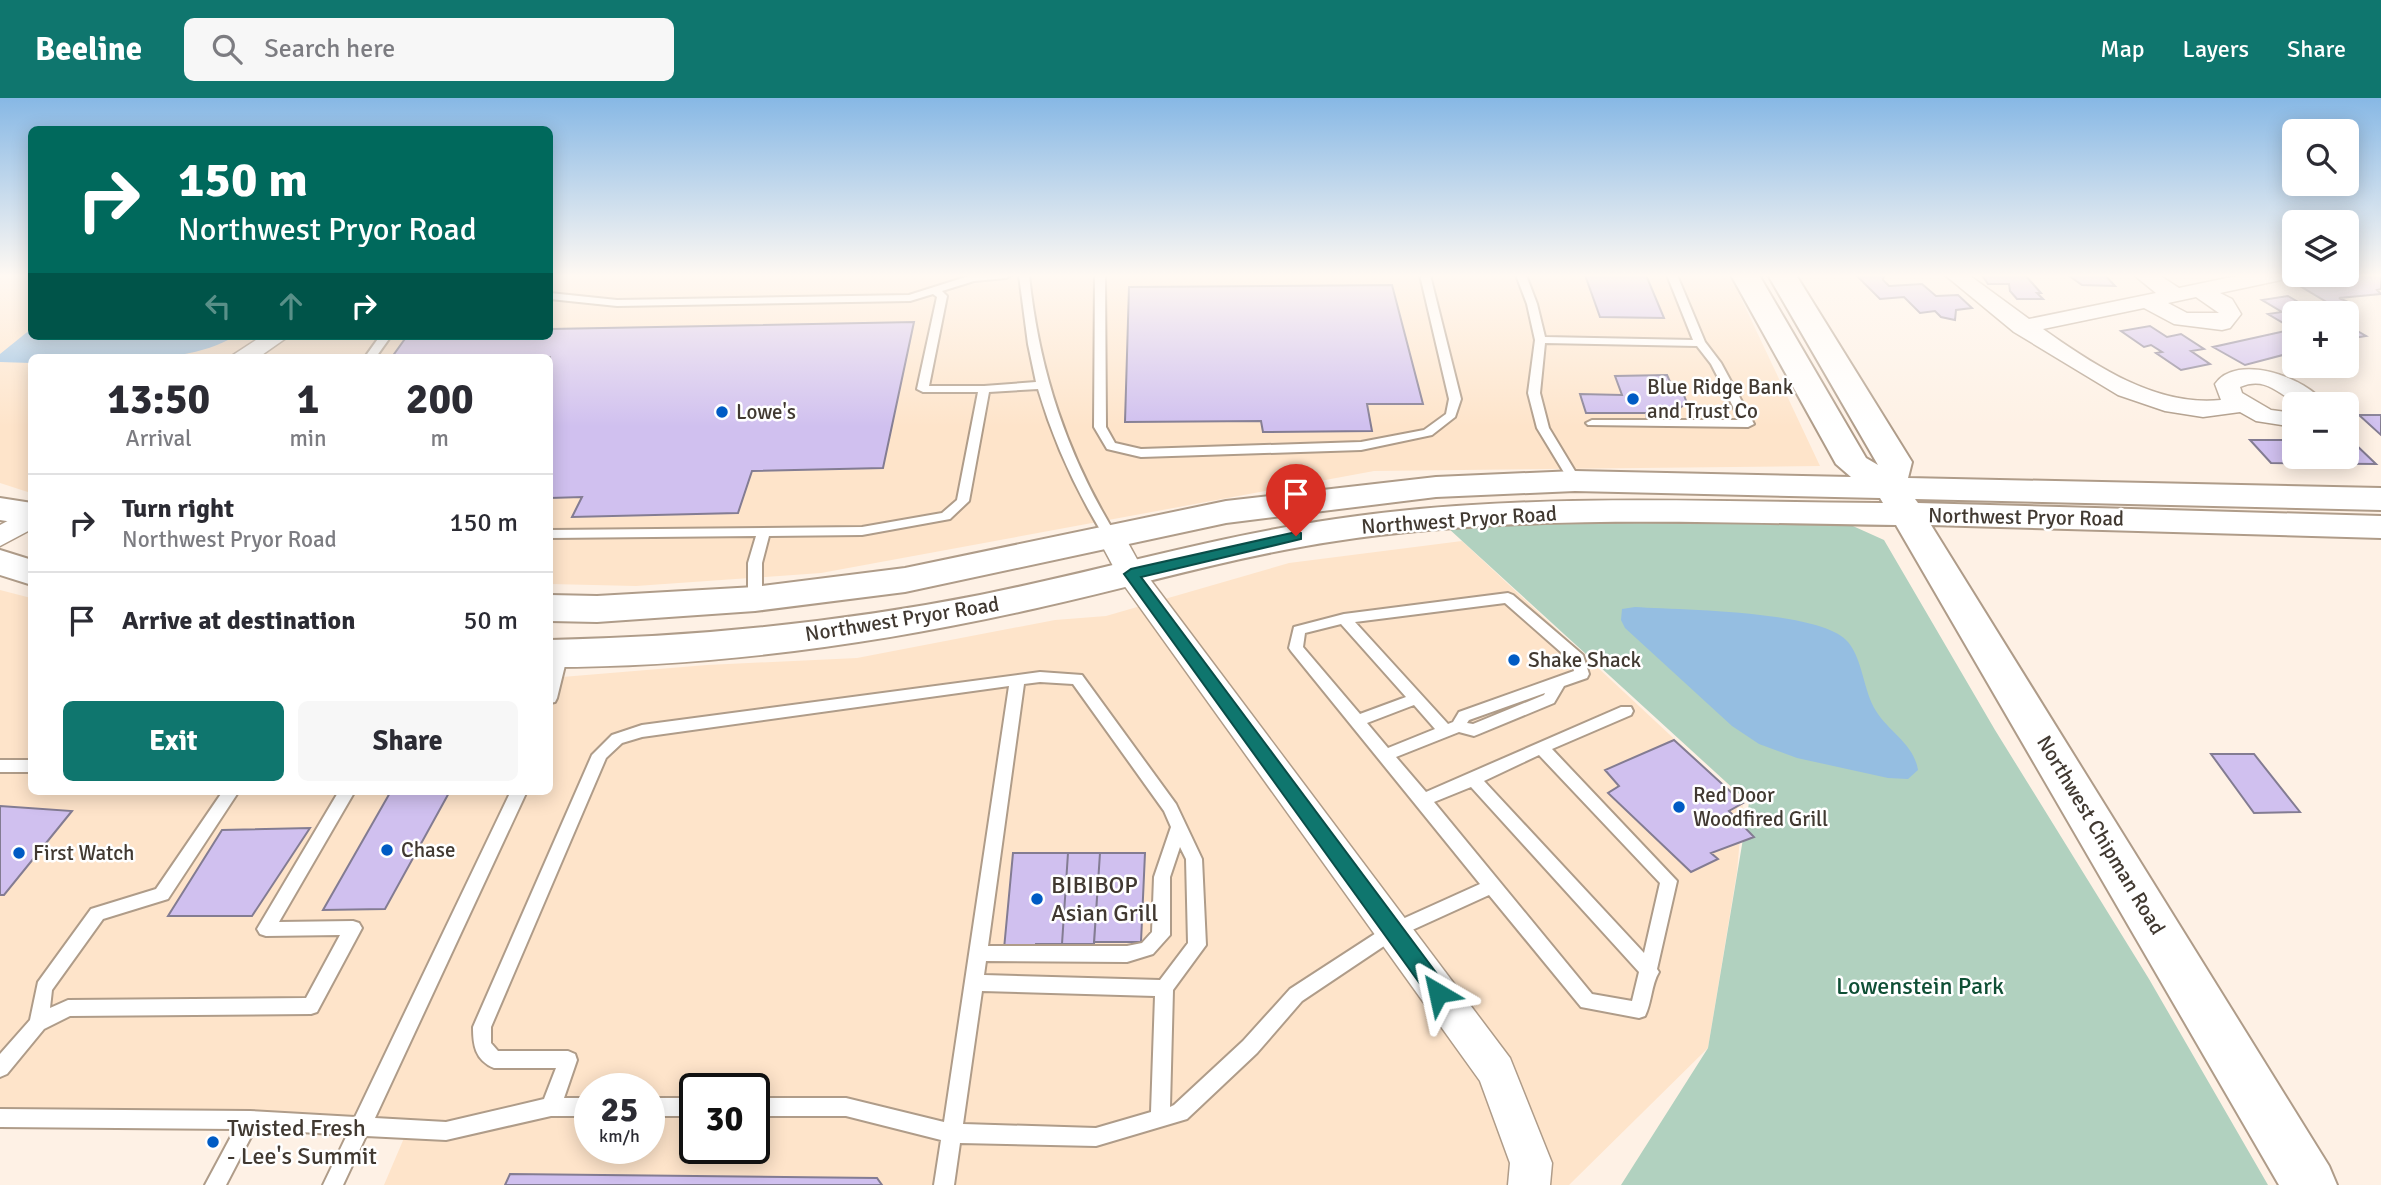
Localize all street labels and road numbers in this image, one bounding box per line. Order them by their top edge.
street label: Northwest Pryor Road [1360,500,1558,540]
street label: Northwest Pryor Road [1928,502,2124,532]
street label: Northwest Pryor Road [803,591,1001,647]
street label: Northwest Chipman Road [2031,731,2171,939]

